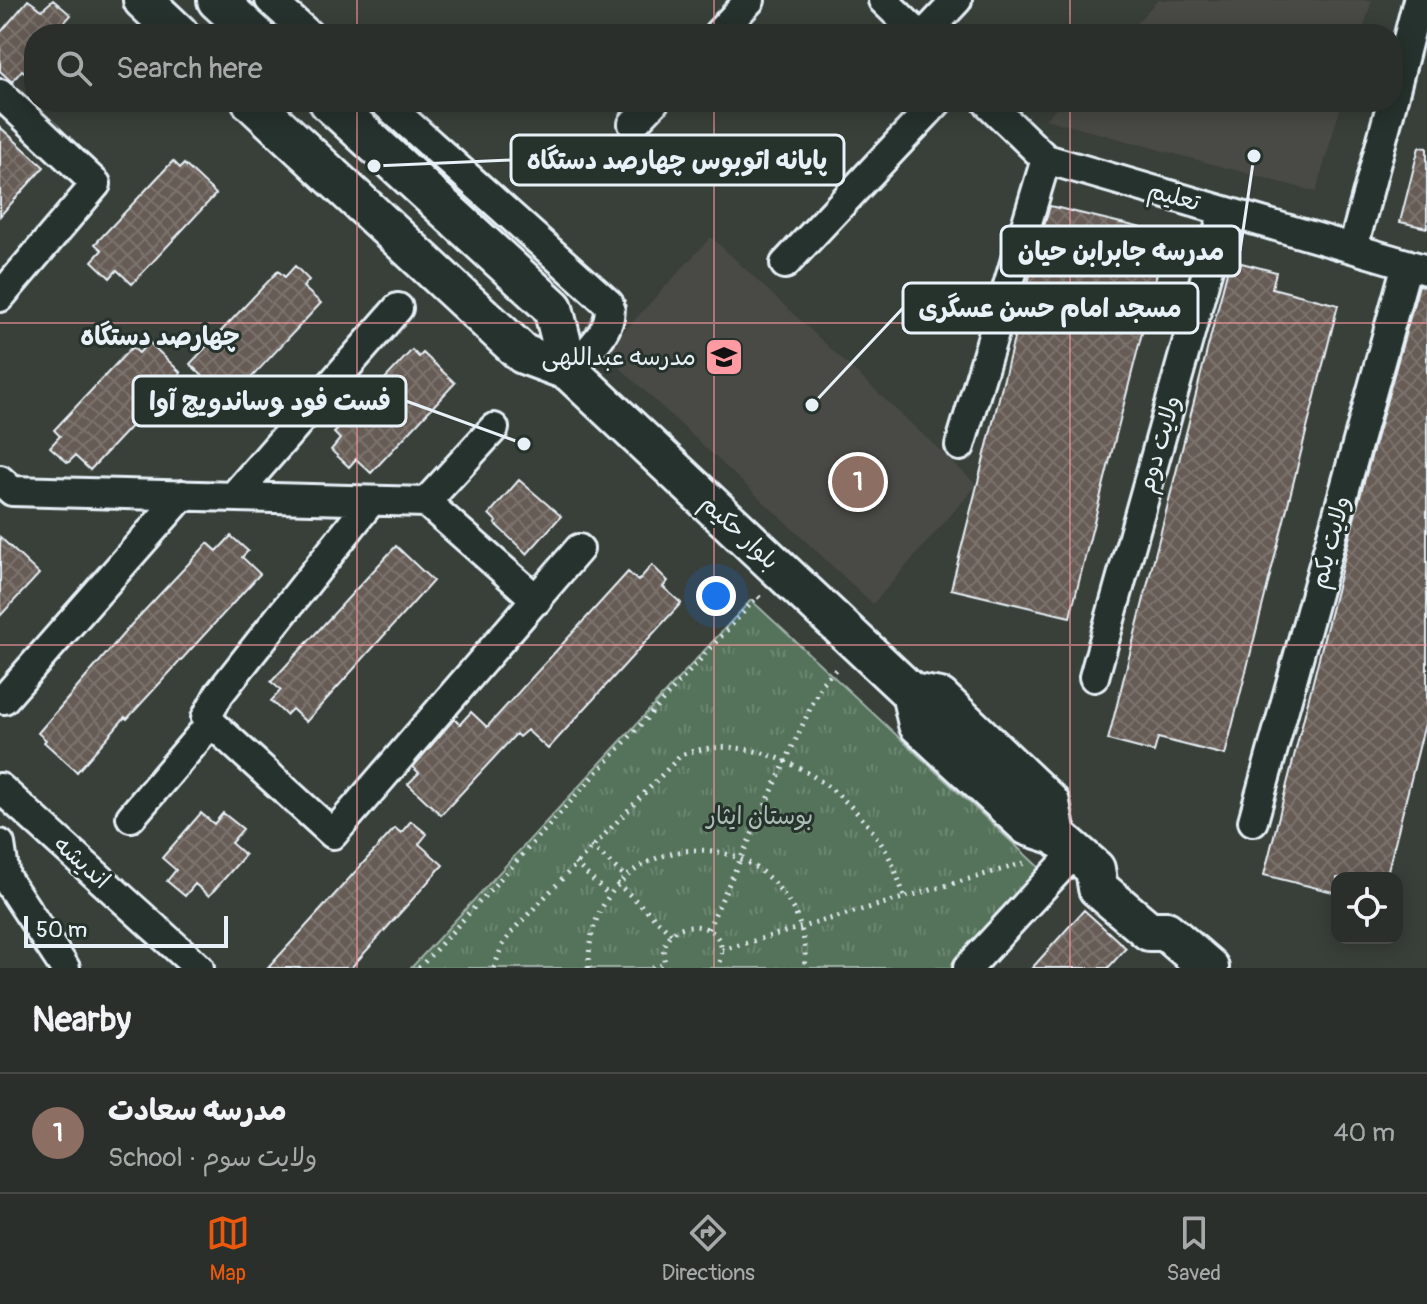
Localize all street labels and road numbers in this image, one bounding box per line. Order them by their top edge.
street label: تعلیم [1144,175,1204,221]
street label: ولایت دوم [1132,392,1191,497]
street label: بلوار حکیم [693,489,785,578]
street label: ولایت یکم [1304,493,1360,592]
street label: اندیشه [47,830,116,895]

